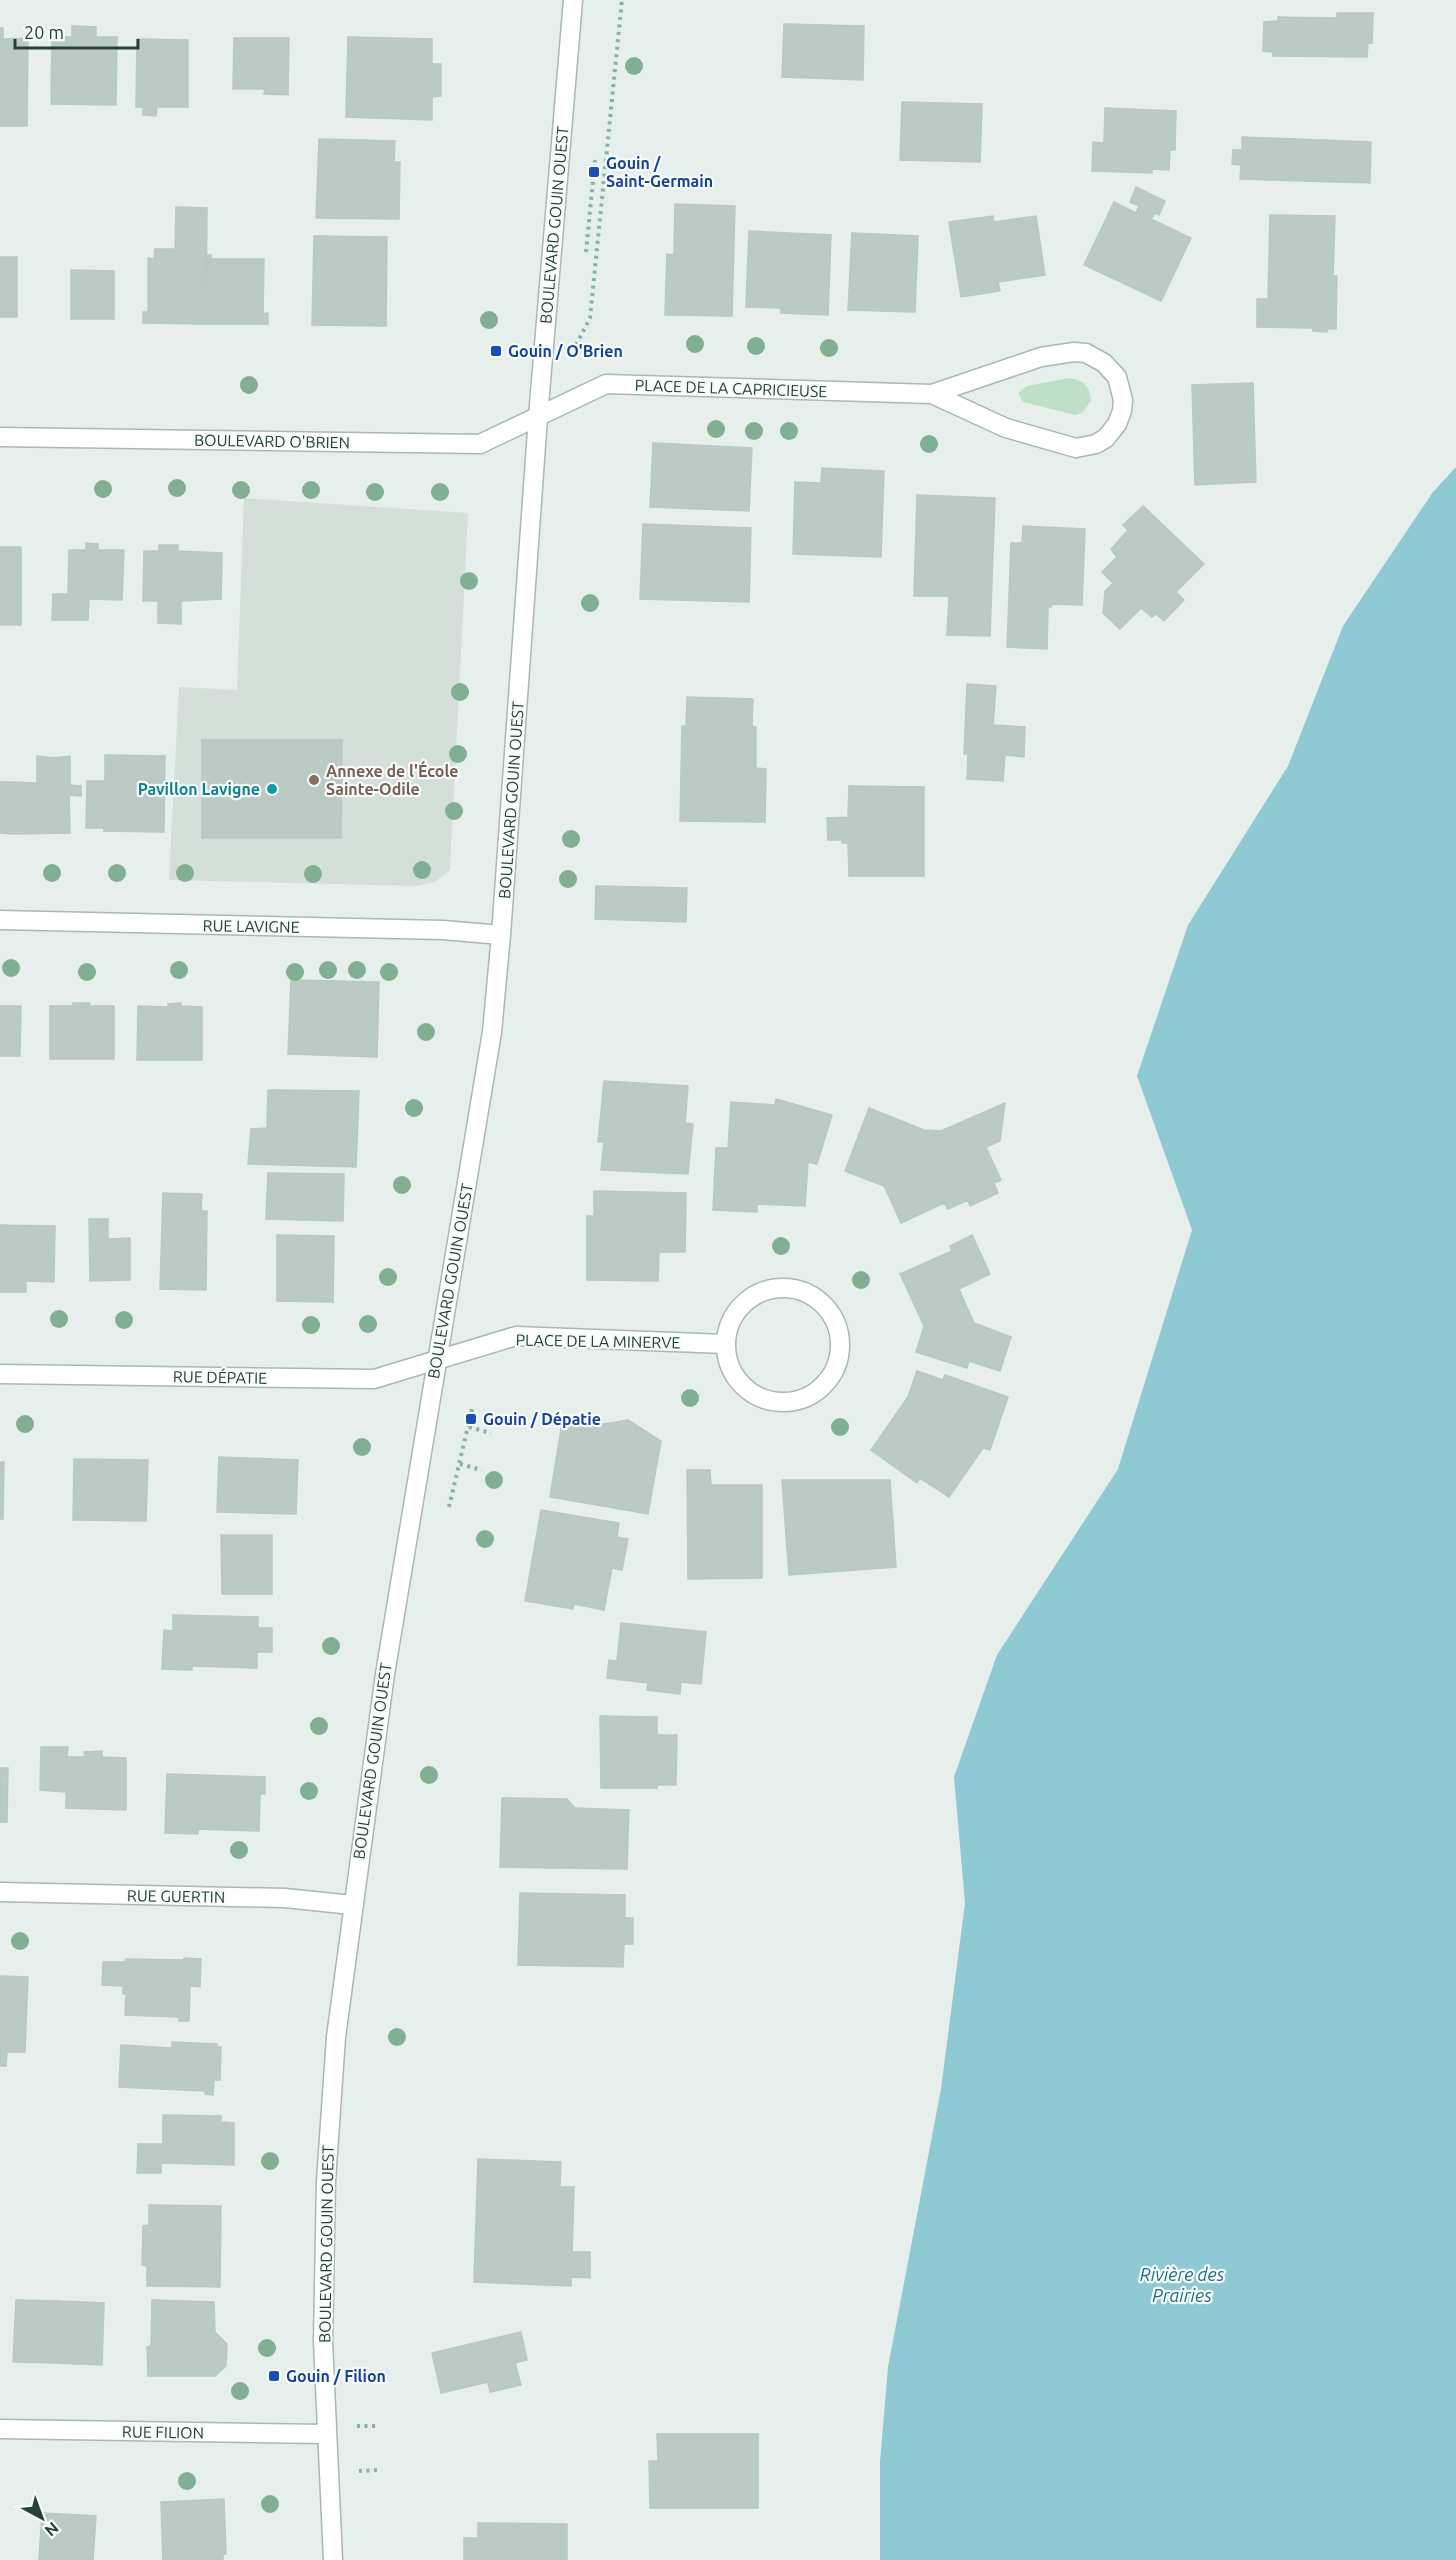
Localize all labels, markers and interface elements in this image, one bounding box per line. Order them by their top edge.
scale bar [15,12,138,50]
text: 20 m [24,22,64,42]
street label: BOULEVARD GOUIN OUEST [536,125,572,324]
place label: Gouin / Saint-Germain [606,154,713,190]
marker: Gouin / Saint-Germain [587,165,601,179]
place label: Gouin / O'Brien [508,342,623,360]
marker: Gouin / O'Brien [489,344,503,358]
street label: PLACE DE LA CAPRICIEUSE [634,376,828,400]
street label: BOULEVARD O'BRIEN [194,431,350,451]
street label: BOULEVARD GOUIN OUEST [495,701,527,899]
place label: Annexe de l'École Sainte-Odile [326,760,459,798]
marker: Annexe de l'École Sainte-Odile [307,773,321,787]
place label: Pavillon Lavigne [138,780,260,798]
marker: Pavillon Lavigne [265,782,279,796]
street label: RUE LAVIGNE [202,916,300,936]
street label: BOULEVARD GOUIN OUEST [424,1182,476,1380]
street label: PLACE DE LA MINERVE [515,1331,681,1351]
street label: RUE DÉPATIE [173,1365,267,1387]
place label: Gouin / Dépatie [483,1410,601,1428]
marker: Gouin / Dépatie [464,1412,478,1426]
street label: BOULEVARD GOUIN OUEST [349,1662,395,1860]
street label: RUE GUERTIN [127,1886,225,1906]
street label: BOULEVARD GOUIN OUEST [315,2145,337,2343]
water label: Rivière des Prairies [1140,2264,1225,2305]
place label: Gouin / Filion [286,2367,386,2385]
marker: Gouin / Filion [267,2369,281,2383]
street label: RUE FILION [122,2422,204,2442]
north arrow [12,2488,72,2548]
text: N [41,2519,62,2540]

